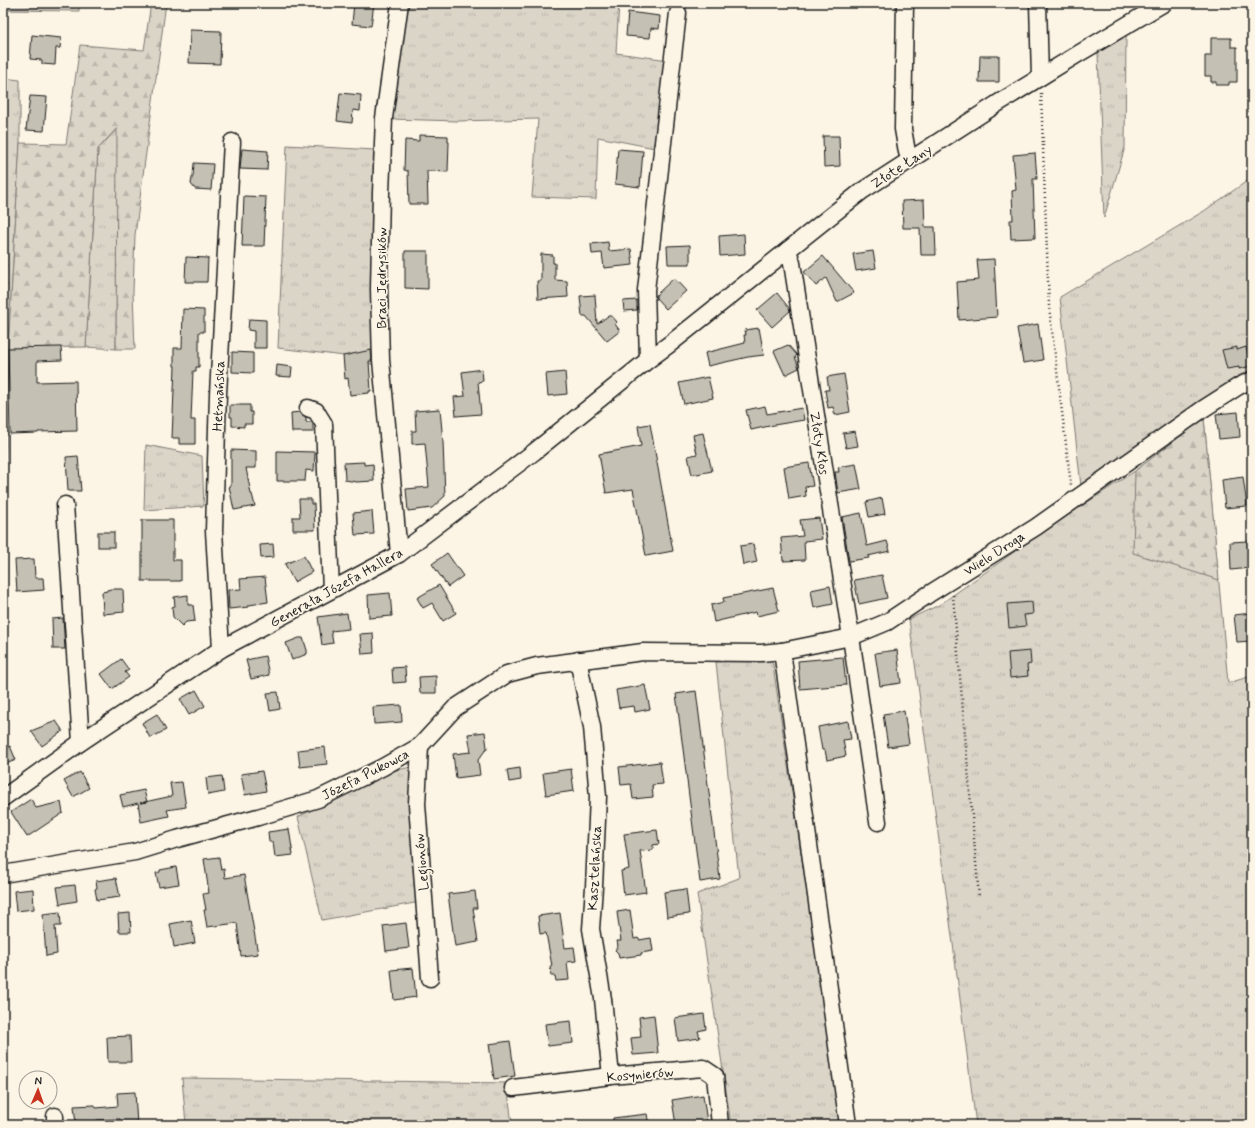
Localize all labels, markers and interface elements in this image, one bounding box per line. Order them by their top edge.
street label: Złote Łany [868,140,935,193]
street label: Braci Jędrysików [373,227,391,329]
street label: Hetmańska [209,360,229,432]
street label: Złoty Kłos [805,410,833,476]
street label: Wielo Droga [961,527,1029,580]
street label: Generała Józefa Hallera [267,544,406,632]
street label: Józefa Pukowca [319,745,412,805]
street label: Kasztelańska [584,825,606,911]
street label: Legionów [411,832,435,891]
street label: Kosynierów [606,1063,675,1087]
north arrow [18,1070,58,1110]
text: N [34,1074,42,1088]

